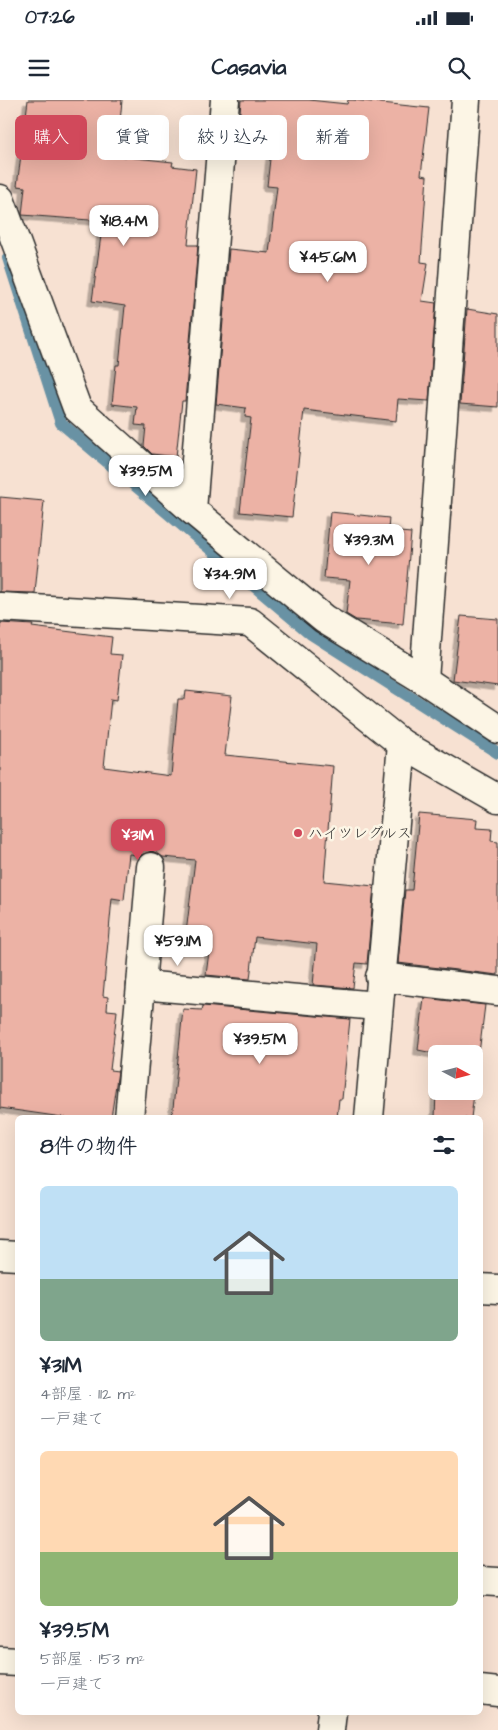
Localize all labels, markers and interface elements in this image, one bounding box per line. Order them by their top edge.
text: 07:26 [25,4,75,31]
text: Casavia [212,52,286,83]
icon: menu [25,54,53,82]
icon: search [445,54,473,82]
chip: 購入 [15,115,87,160]
chip: 賃貸 [97,115,169,160]
chip: 絞り込み [179,115,287,160]
chip: 新着 [297,115,369,160]
pin: ¥18.4M [83,204,165,247]
text: ¥18.4M [100,210,148,232]
pin: ¥45.6M [287,240,369,283]
text: ¥45.6M [300,246,356,268]
pin: ¥39.5M [105,454,187,497]
text: ¥39.5M [120,460,172,482]
pin: ¥39.3M [328,524,410,566]
text: ¥39.3M [344,529,394,551]
pin: ¥34.9M [189,558,271,600]
text: ¥34.9M [204,563,256,585]
pin: ¥31M [108,818,168,861]
place label: ハイツレグルス [308,823,412,844]
text: ¥31M [122,824,154,846]
marker: ハイツレグルス [292,827,304,839]
pin: ¥59.1M [137,924,219,967]
text: ¥59.1M [155,930,201,952]
pin: ¥39.5M [219,1022,301,1065]
text: ¥39.5M [234,1028,286,1050]
north arrow [428,1045,482,1100]
map controls [428,1045,483,1100]
icon: filters [430,1131,458,1159]
text: 8件の物件 [40,1132,138,1161]
icon: home [204,1218,294,1308]
text: ¥31M [40,1351,82,1380]
text: 4部屋 · 112 m² [40,1383,136,1405]
text: 一戸建て [40,1408,104,1430]
icon: home [204,1483,294,1573]
text: ¥39.5M [40,1616,109,1645]
text: 5部屋 · 153 m² [40,1648,145,1670]
text: 一戸建て [40,1673,104,1695]

